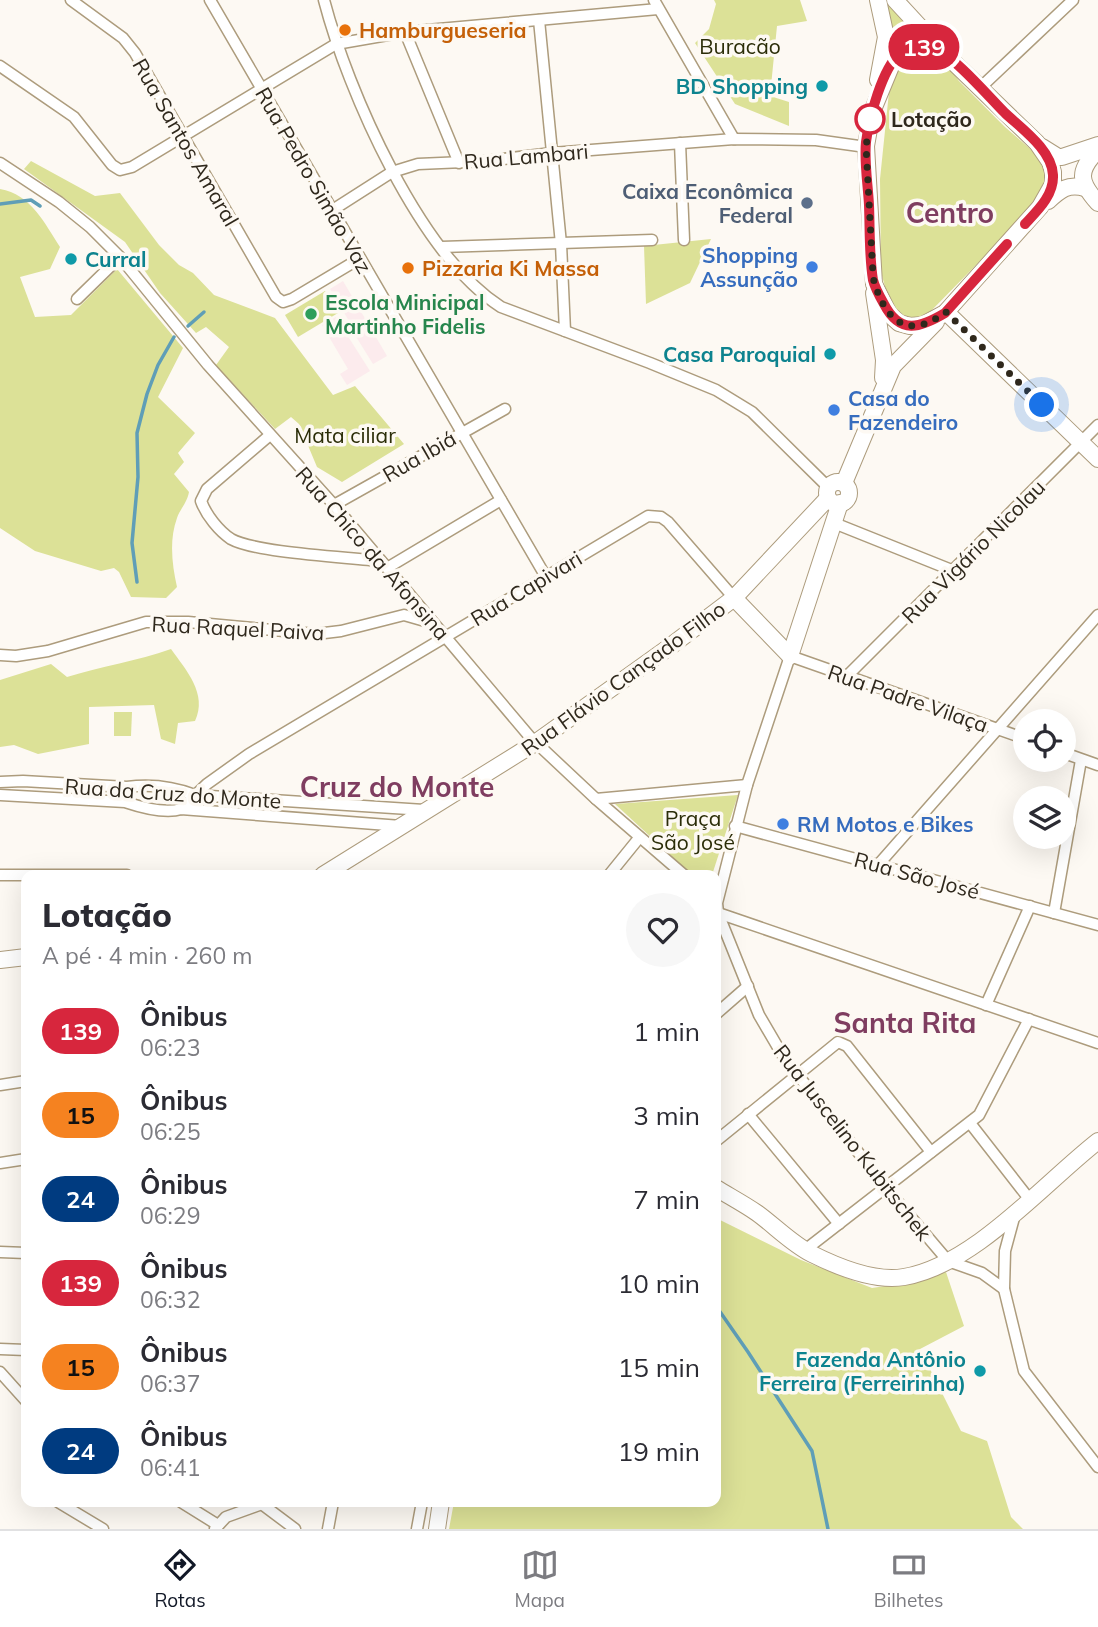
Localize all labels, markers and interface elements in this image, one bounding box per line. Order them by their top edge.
place label: Hamburgueseria [359,17,527,43]
marker: Hamburgueseria [337,22,353,38]
line badge: 139 [884,24,964,70]
text: 139 [902,32,946,62]
park label: Buracão [699,33,781,59]
street label: Rua Santos Amaral [127,53,245,231]
place label: BD Shopping [676,73,808,99]
marker: BD Shopping [814,78,830,94]
street label: Rua Pedro Simão Vaz [250,82,378,278]
marker: Lotação [855,104,885,134]
place label: Lotação [891,106,972,132]
street label: Rua Lambari [463,138,589,174]
place label: Caixa Econômica Federal [622,178,793,228]
marker: Caixa Econômica Federal [799,195,815,211]
district label: Centro [906,195,994,230]
place label: Shopping Assunção [700,242,798,292]
place label: Curral [85,246,147,272]
marker: Curral [63,251,79,267]
place label: Pizzaria Ki Massa [422,255,600,281]
marker: Shopping Assunção [804,259,820,275]
marker: Pizzaria Ki Massa [400,260,416,276]
place label: Escola Minicipal Martinho Fidelis [325,289,486,339]
marker: Escola Minicipal Martinho Fidelis [303,306,319,322]
place label: Casa Paroquial [663,341,816,367]
marker: Casa Paroquial [822,346,838,362]
place label: Casa do Fazendeiro [848,385,958,435]
your location [1024,387,1059,422]
marker: Casa do Fazendeiro [826,402,842,418]
park label: Mata ciliar [294,422,396,448]
street label: Rua Ibiá [378,425,460,487]
street label: Rua Chico da Afonsina [291,461,455,645]
street label: Rua Vigário Nicolau [896,474,1050,628]
street label: Rua Capivari [466,545,586,631]
street label: Rua Flávio Cançado Filho [516,595,730,761]
street label: Rua Raquel Paiva [151,610,325,646]
street label: Rua Padre Vilaça [825,658,991,738]
map controls [1013,709,1076,849]
button: locate [1013,709,1076,772]
district label: Cruz do Monte [300,769,494,804]
street label: Rua da Cruz do Monte [64,772,282,814]
button: layers [1013,786,1076,849]
park label: Praça São José [651,805,735,855]
place label: RM Motos e Bikes [797,811,974,837]
marker: RM Motos e Bikes [775,816,791,832]
street label: Rua São José [852,846,982,904]
button: heart [626,893,700,967]
text: Lotação [42,894,172,935]
text: A pé · 4 min · 260 m [42,941,252,970]
text: Ônibus [140,1000,228,1033]
district label: Santa Rita [834,1005,976,1040]
text: 1 min [633,1015,700,1048]
text: 139 [59,1016,102,1046]
text: 06:23 [140,1033,200,1062]
street label: Rua Juscelino Kubitschek [769,1039,938,1245]
text: Ônibus [140,1084,228,1117]
text: 3 min [633,1099,700,1132]
text: 15 [66,1100,95,1130]
text: 06:25 [140,1117,200,1146]
text: Ônibus [140,1168,228,1201]
text: 7 min [633,1183,700,1216]
text: 24 [66,1184,95,1214]
text: 06:29 [140,1201,200,1230]
text: Ônibus [140,1252,228,1285]
text: 10 min [618,1267,700,1300]
text: 139 [59,1268,102,1298]
text: 06:32 [140,1285,200,1314]
text: Ônibus [140,1336,228,1369]
place label: Fazenda Antônio Ferreira (Ferreirinha) [759,1346,966,1396]
text: 15 min [618,1351,700,1384]
text: 15 [66,1352,95,1382]
marker: Fazenda Antônio Ferreira (Ferreirinha) [972,1363,988,1379]
text: 06:37 [140,1369,200,1398]
text: Ônibus [140,1420,228,1453]
text: 19 min [618,1435,700,1468]
text: 24 [66,1436,95,1466]
text: 06:41 [140,1453,200,1482]
tab: Rotas [154,1546,206,1612]
tab: Mapa [514,1546,565,1612]
tab: Bilhetes [874,1546,944,1612]

